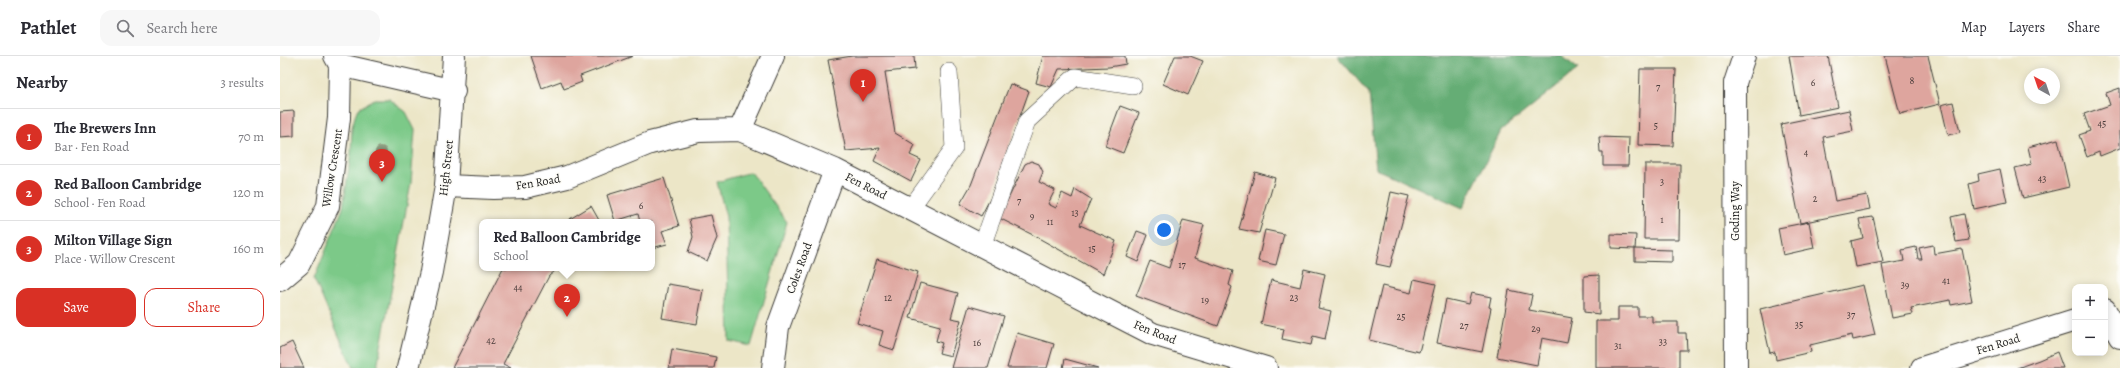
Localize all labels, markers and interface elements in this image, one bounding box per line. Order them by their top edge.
search box [100,10,380,46]
text: Pathlet [20,15,76,41]
icon: search [114,17,136,39]
text: Search here [146,18,218,38]
text: Map [1961,18,1987,37]
text: Layers [2009,18,2045,37]
text: Share [2067,18,2100,37]
north arrow [2024,68,2060,104]
pin: 1 [850,69,876,102]
text: Nearby [16,71,67,94]
text: 3 results [220,74,264,91]
house number: 8 [1910,74,1915,87]
house number: 6 [1811,76,1816,89]
house number: 7 [1656,80,1661,93]
house number: 45 [2098,117,2106,130]
text: The Brewers Inn [54,118,156,138]
house number: 5 [1654,119,1658,132]
text: 1 [27,128,31,145]
text: 70 m [238,128,264,145]
street label: Willow Crescent [318,128,346,209]
text: Bar · Fen Road [54,138,129,155]
street label: High Street [435,139,457,197]
house number: 4 [1804,146,1809,159]
pin: 3 [369,149,395,182]
street label: Fen Road [842,169,890,204]
street label: Fen Road [514,170,562,194]
house number: 43 [2038,172,2046,185]
text: Red Balloon Cambridge [54,174,202,194]
house number: 3 [1660,175,1664,188]
street label: Goding Way [1727,181,1743,241]
text: 2 [26,184,32,201]
text: 120 m [233,184,264,201]
house number: 2 [1813,192,1818,205]
text: School · Fen Road [54,194,146,211]
house number: 7 [1017,194,1022,207]
house number: 6 [639,199,644,212]
house number: 13 [1071,206,1079,219]
house number: 9 [1030,209,1035,222]
house number: 1 [1660,213,1664,226]
house number: 11 [1047,215,1054,228]
popup [479,219,655,271]
your location [1154,220,1174,240]
text: Red Balloon Cambridge [493,227,641,247]
text: Milton Village Sign [54,230,172,250]
street label: Coles Road [782,239,816,296]
text: 3 [26,240,32,257]
text: 160 m [233,240,264,257]
house number: 15 [1088,242,1096,255]
text: School [493,247,528,264]
text: Place · Willow Crescent [54,250,175,267]
house number: 17 [1178,258,1187,271]
house number: 41 [1942,274,1951,287]
house number: 39 [1901,278,1910,291]
house number: 44 [513,281,523,294]
pin: 2 [554,284,580,317]
map controls [2072,284,2108,356]
button: + [2072,284,2108,320]
button: Save [16,288,136,327]
button: Share [144,288,264,327]
house number: 12 [884,291,892,304]
house number: 23 [1290,291,1298,304]
house number: 19 [1201,293,1209,306]
house number: 37 [1847,308,1856,321]
house number: 25 [1396,310,1406,323]
street label: Fen Road [1131,316,1179,348]
house number: 35 [1795,318,1803,331]
house number: 27 [1460,319,1469,332]
button: − [2072,320,2108,356]
house number: 29 [1531,322,1541,335]
street label: Fen Road [1974,330,2022,358]
house number: 42 [486,334,496,347]
house number: 33 [1659,335,1667,348]
house number: 16 [973,336,981,349]
house number: 31 [1614,339,1622,352]

